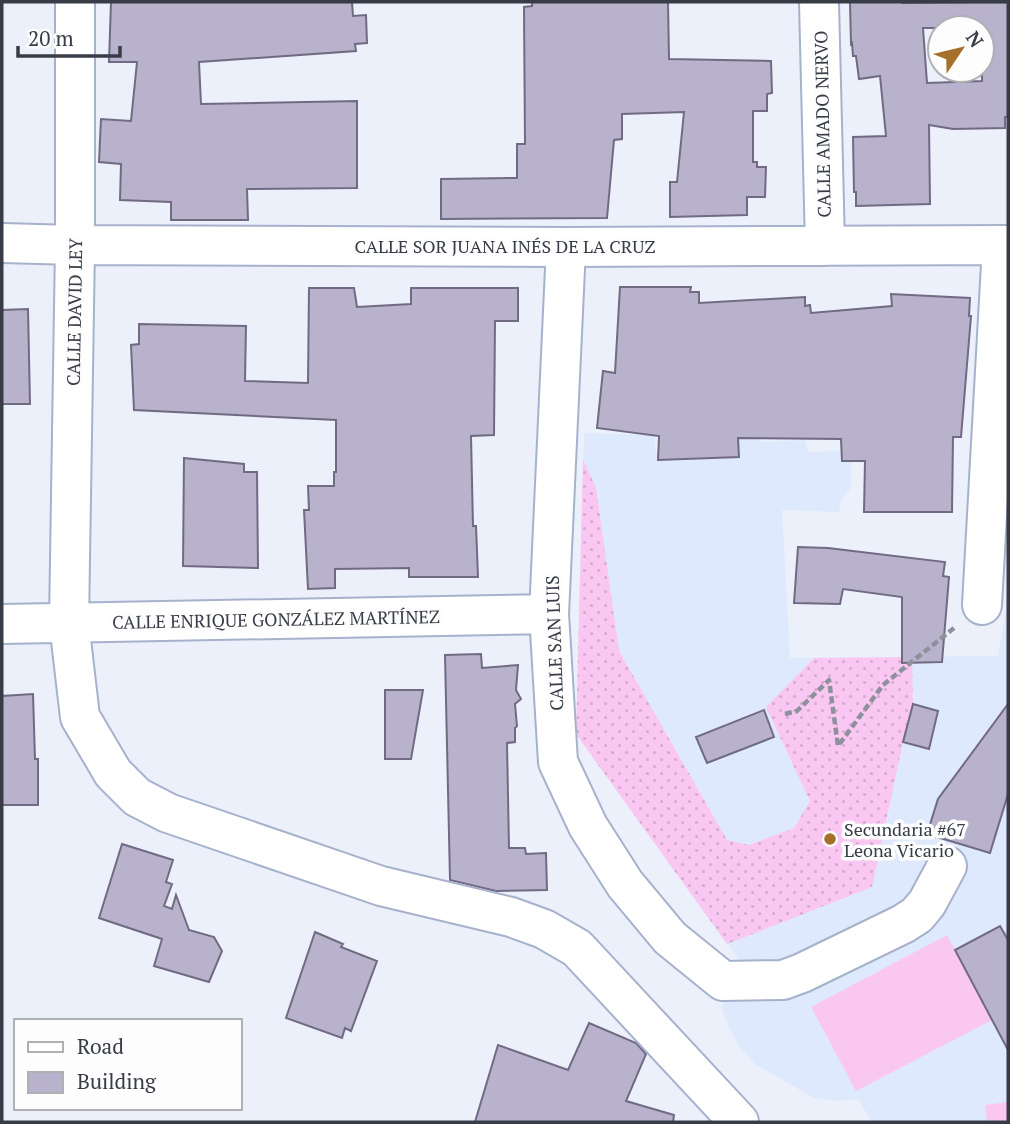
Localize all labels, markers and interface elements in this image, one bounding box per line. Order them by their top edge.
scale bar [18,14,119,58]
north arrow [926,14,996,84]
text: 20 m [28,24,74,52]
text: N [961,26,990,53]
street label: CALLE AMADO NERVO [808,30,836,218]
street label: CALLE SOR JUANA INÉS DE LA CRUZ [355,234,655,258]
street label: CALLE DAVID LEY [61,237,87,386]
street label: CALLE SAN LUIS [540,575,568,711]
street label: CALLE ENRIQUE GONZÁLEZ MARTÍNEZ [112,604,440,634]
place label: Secundaria #67 Leona Vicario [844,817,966,862]
marker: Secundaria #67 Leona Vicario [822,831,838,847]
legend [14,1019,242,1110]
text: Road [77,1032,124,1060]
text: Building [77,1067,157,1095]

